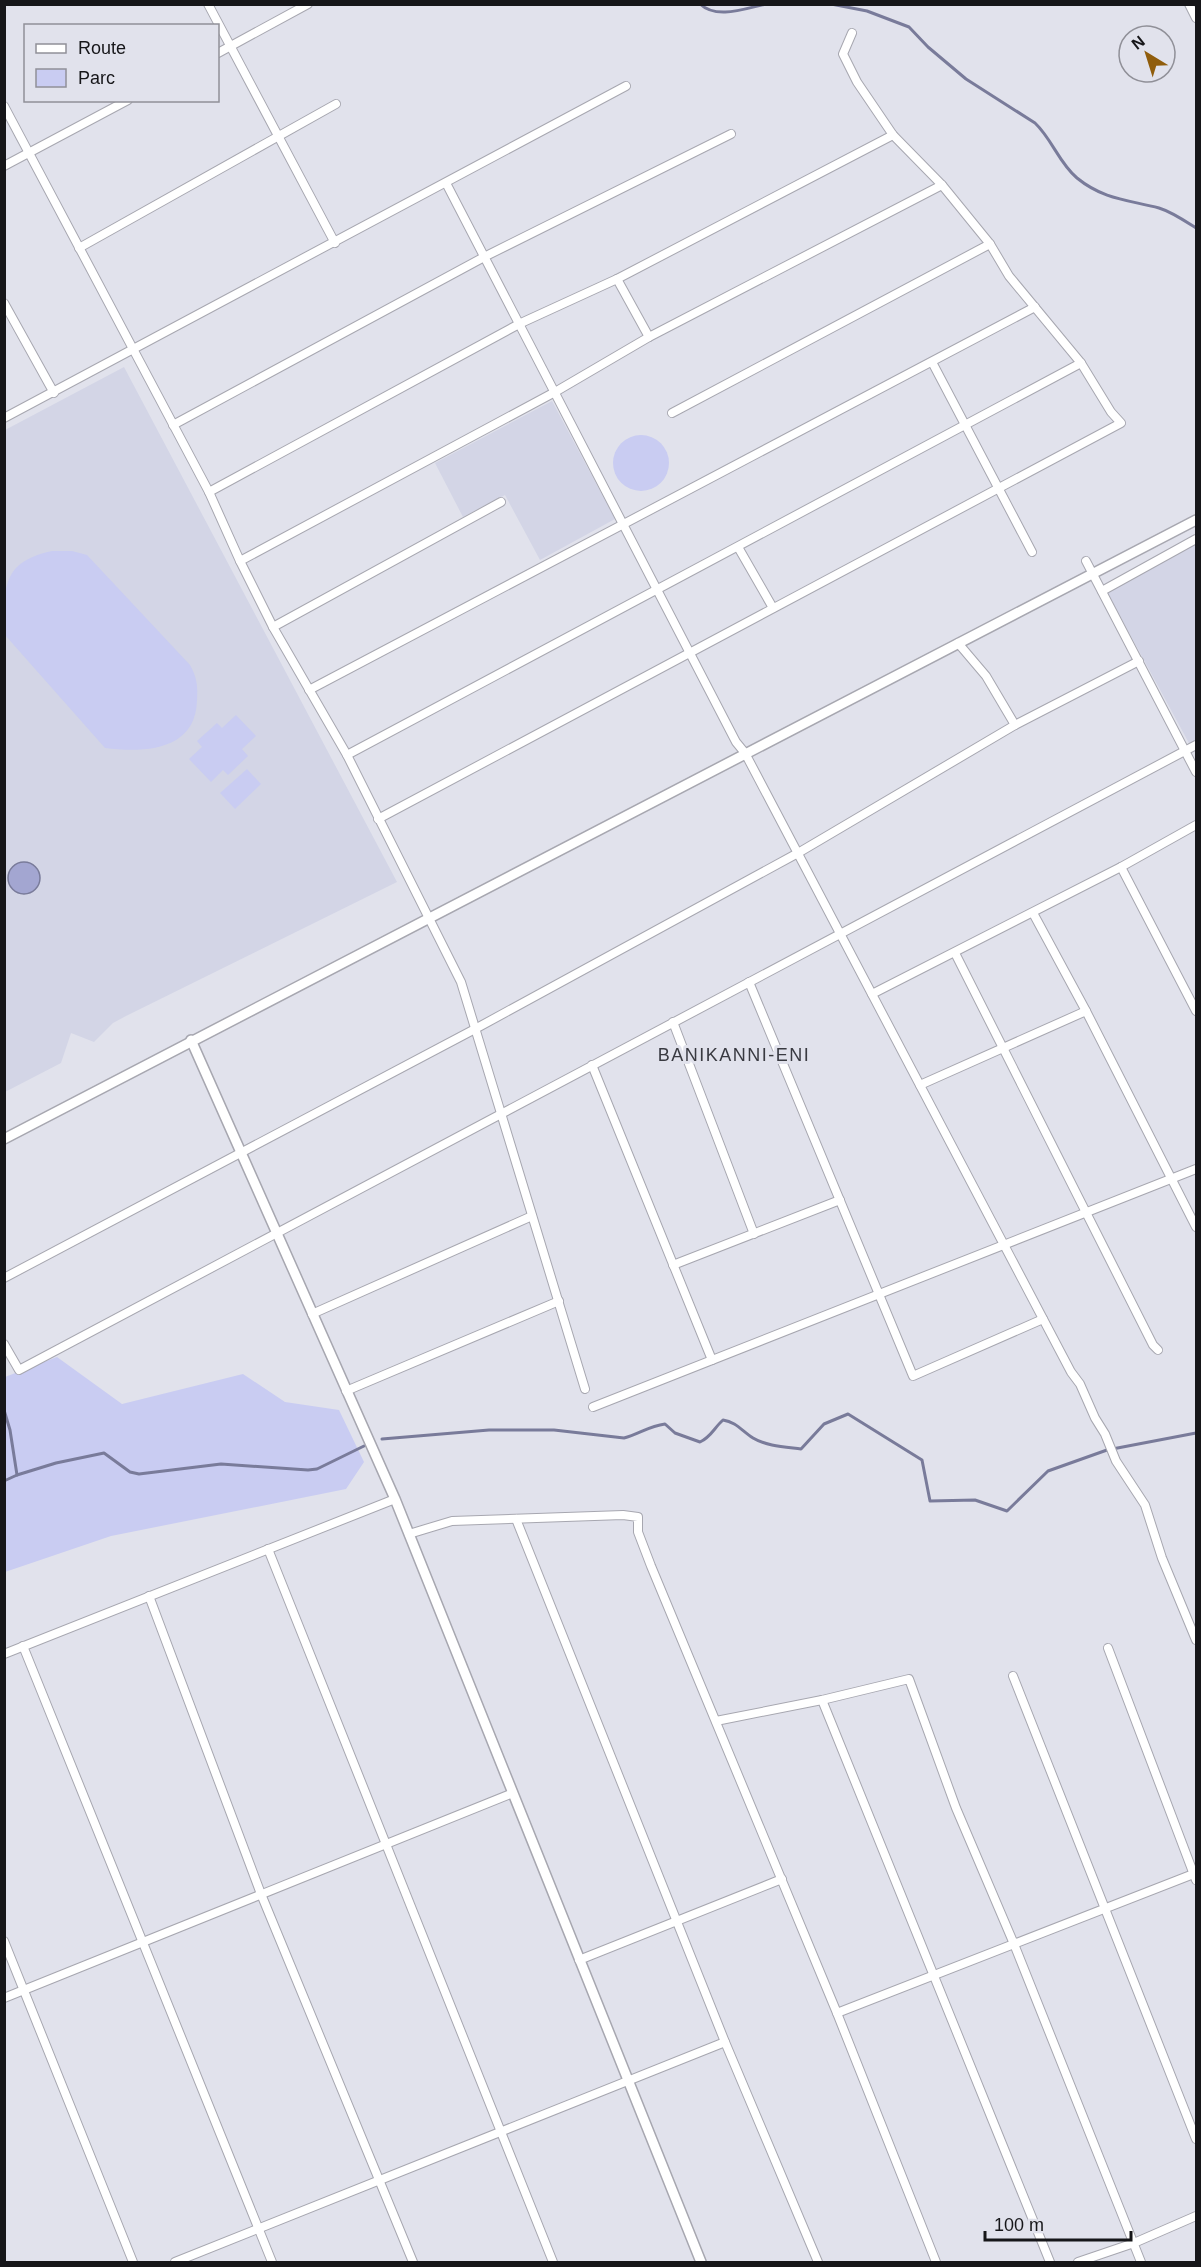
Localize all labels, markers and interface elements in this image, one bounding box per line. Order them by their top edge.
legend [24,24,219,102]
north arrow [1117,24,1177,84]
text: N [1128,32,1148,53]
text: Route [78,38,126,58]
text: Parc [78,68,115,88]
district label: BANIKANNI-ENI [658,1045,810,1065]
scale bar [985,2204,1130,2242]
text: 100 m [994,2215,1044,2235]

